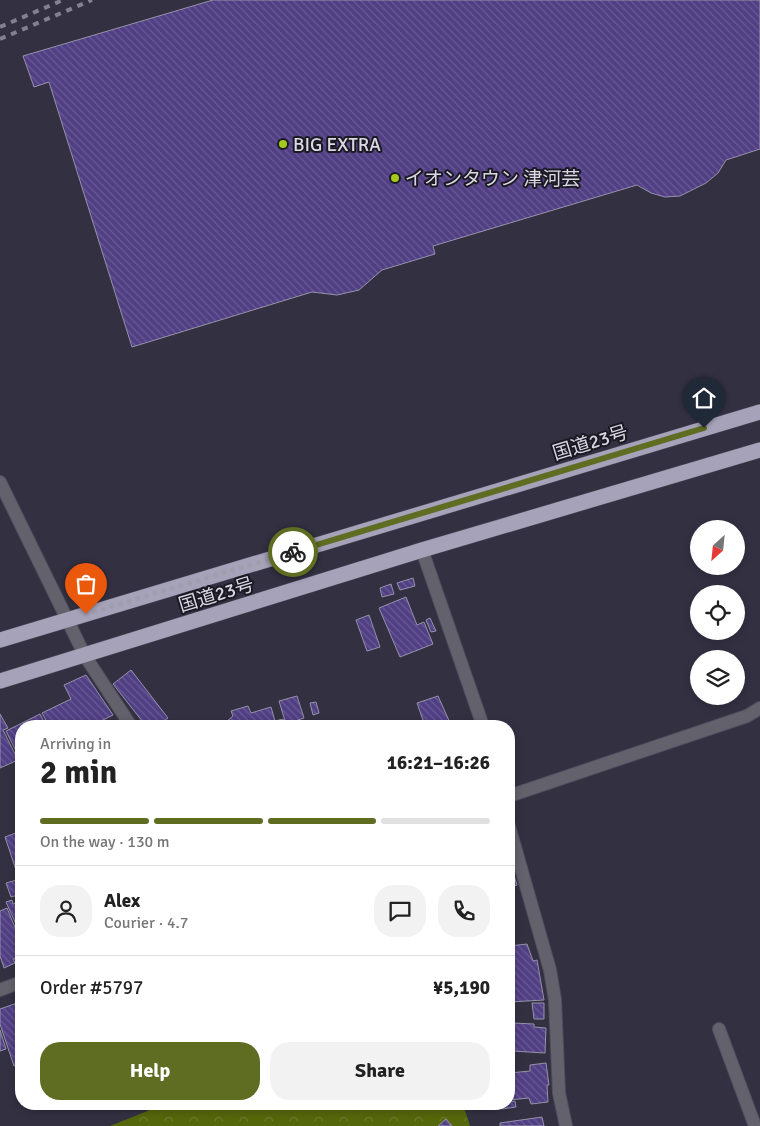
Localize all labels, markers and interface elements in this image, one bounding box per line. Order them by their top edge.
place label: BIG EXTRA [293,133,381,157]
marker: BIG EXTRA [277,138,289,150]
place label: イオンタウン 津河芸 [405,167,580,191]
marker: イオンタウン 津河芸 [389,172,401,184]
pin [683,377,725,428]
icon: home [690,384,718,412]
street label: 国道23号 [550,420,631,466]
north arrow [690,520,745,575]
map controls [690,520,745,705]
courier [268,527,318,577]
icon: bike [279,538,307,566]
pin [65,563,107,614]
icon: bag [72,570,100,598]
street label: 国道23号 [176,572,257,618]
button: locate [690,585,745,640]
button: layers [690,650,745,705]
text: Arriving in [40,734,111,754]
text: 16:21–16:26 [387,751,490,775]
text: 2 min [40,753,117,792]
text: On the way · 130 m [40,832,170,852]
button: person [40,885,92,937]
button: chat [374,885,426,937]
button: phone [438,885,490,937]
text: Alex [104,889,140,913]
text: Courier · 4.7 [104,913,188,933]
text: Order #5797 [40,976,143,1000]
text: ¥5,190 [433,976,490,1000]
button: Help [40,1042,260,1100]
button: Share [270,1042,490,1100]

